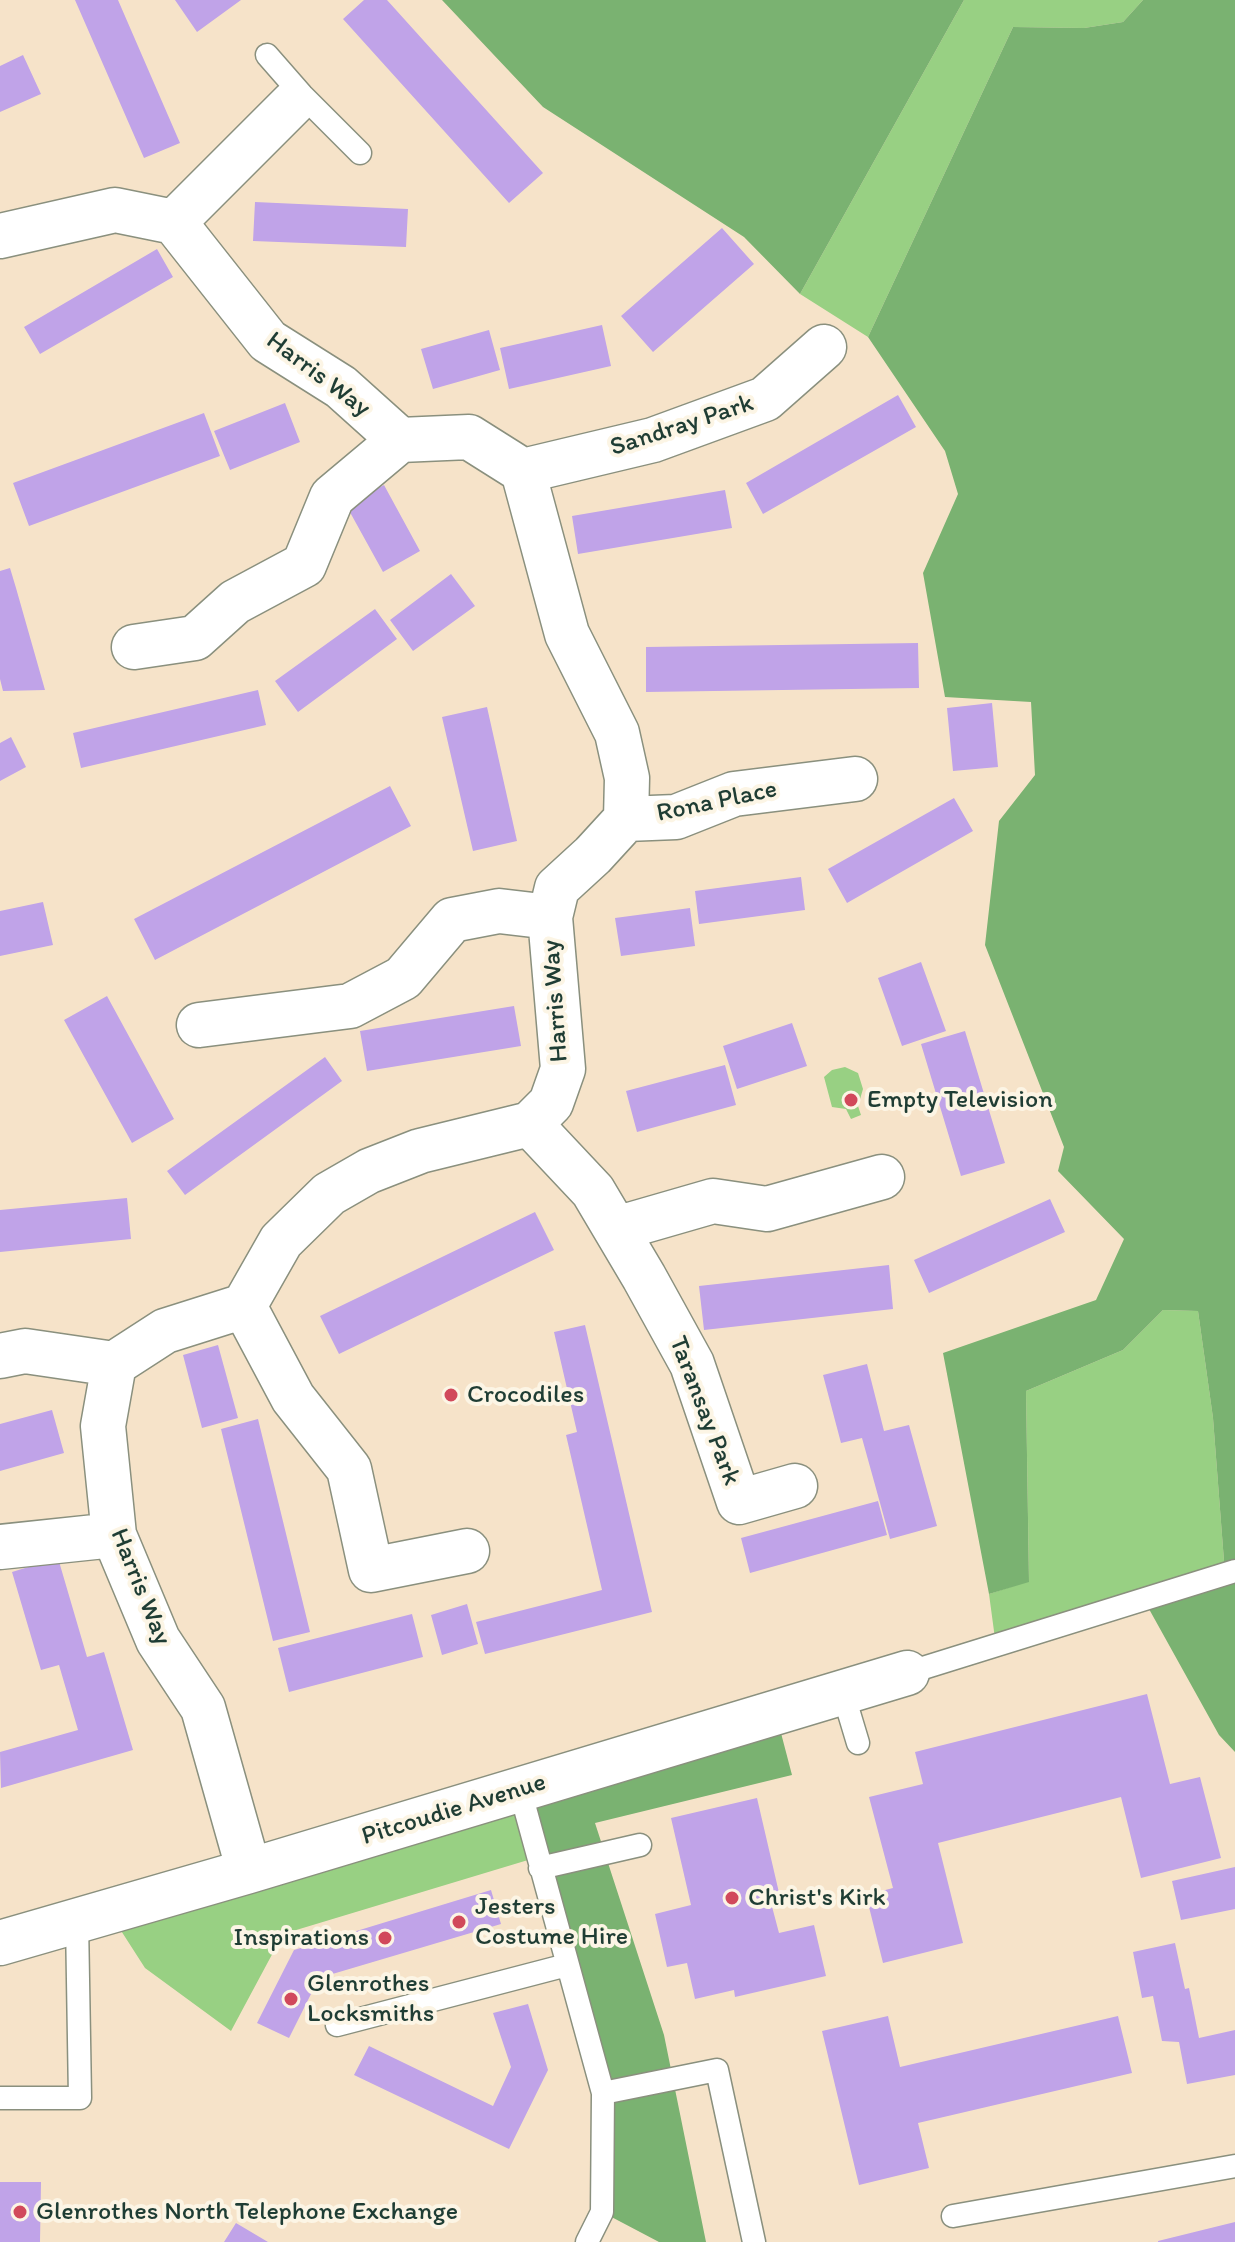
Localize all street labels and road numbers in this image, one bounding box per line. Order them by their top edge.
street label: Harris Way [260,326,376,424]
street label: Sandray Park [606,388,758,464]
street label: Rona Place [654,774,780,830]
street label: Harris Way [536,939,576,1063]
street label: Taransay Park [661,1332,747,1490]
street label: Harris Way [103,1524,177,1650]
street label: Pitcoudie Avenue [358,1767,550,1853]

